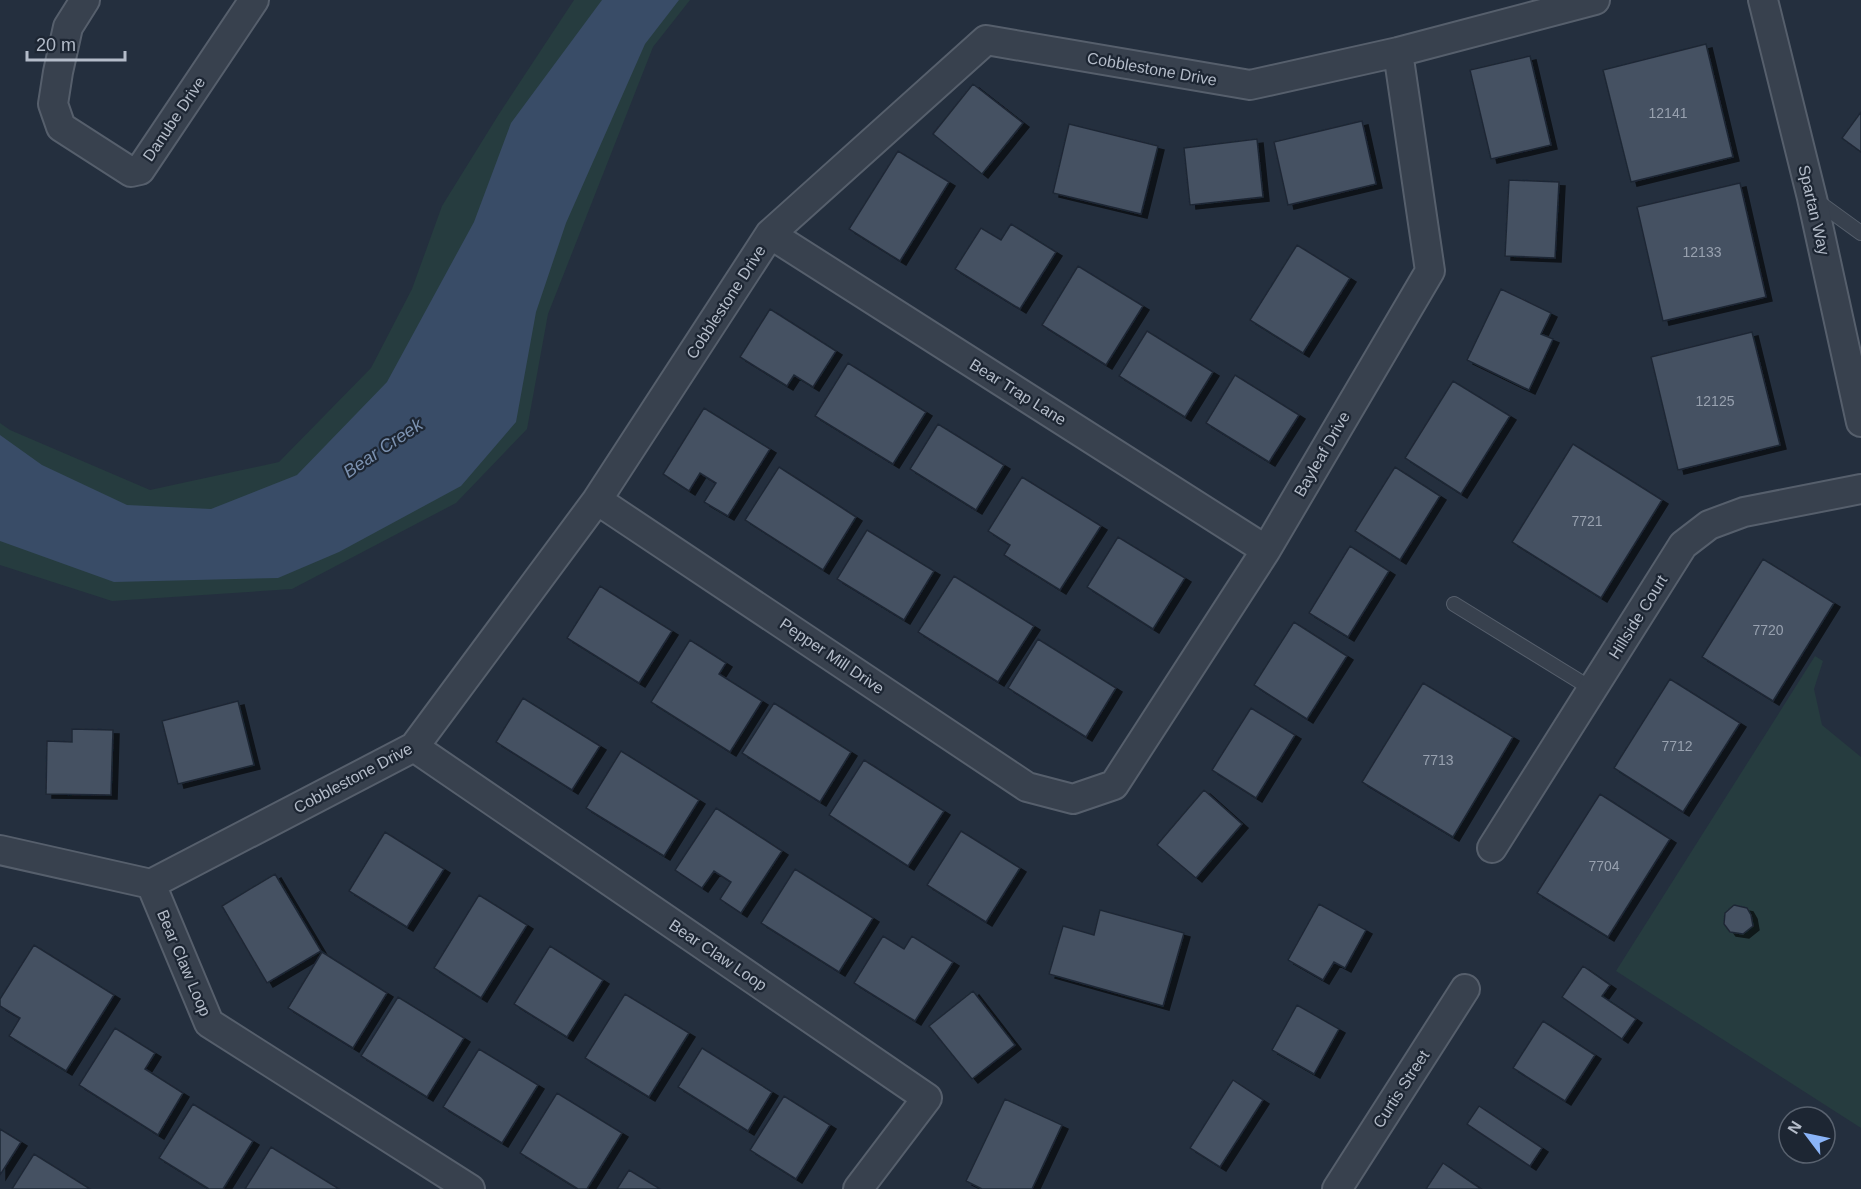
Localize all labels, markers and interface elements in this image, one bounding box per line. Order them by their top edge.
scale bar [27,24,124,62]
text: 20 m [36,35,76,55]
street label: Cobblestone Drive [1086,49,1218,89]
street label: Danube Drive [140,74,208,164]
house number: 12141 [1649,105,1688,121]
street label: Spartan Way [1795,163,1833,257]
street label: Cobblestone Drive [683,242,769,362]
house number: 12133 [1683,244,1722,260]
street label: Bear Trap Lane [967,356,1069,428]
house number: 12125 [1696,393,1735,409]
street label: Bayleaf Drive [1291,408,1353,499]
water label: Bear Creek [340,414,427,482]
house number: 7721 [1571,513,1603,529]
street label: Hillside Court [1606,572,1671,662]
street label: Pepper Mill Drive [777,615,887,697]
house number: 7720 [1752,622,1784,638]
house number: 7712 [1661,738,1693,754]
street label: Cobblestone Drive [291,740,415,816]
house number: 7713 [1422,752,1454,768]
house number: 7704 [1588,858,1620,874]
street label: Bear Claw Loop [154,907,214,1019]
street label: Bear Claw Loop [666,916,770,994]
street label: Curtis Street [1370,1047,1433,1131]
north arrow [1777,1105,1837,1165]
text: N [1784,1118,1805,1137]

